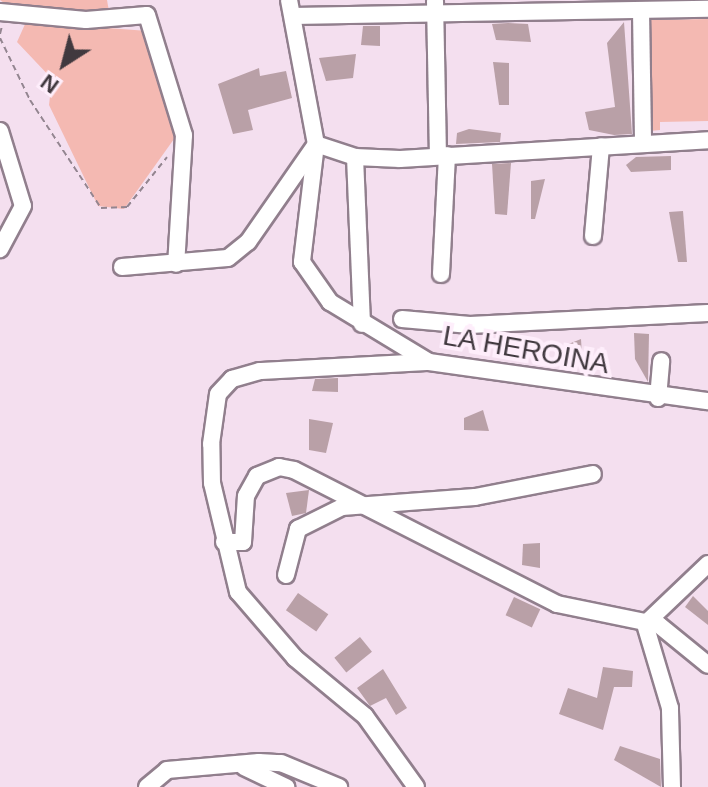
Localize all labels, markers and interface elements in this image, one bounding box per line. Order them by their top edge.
north arrow [24,24,104,104]
text: N [36,69,63,99]
street label: LA HEROINA [440,319,612,381]

